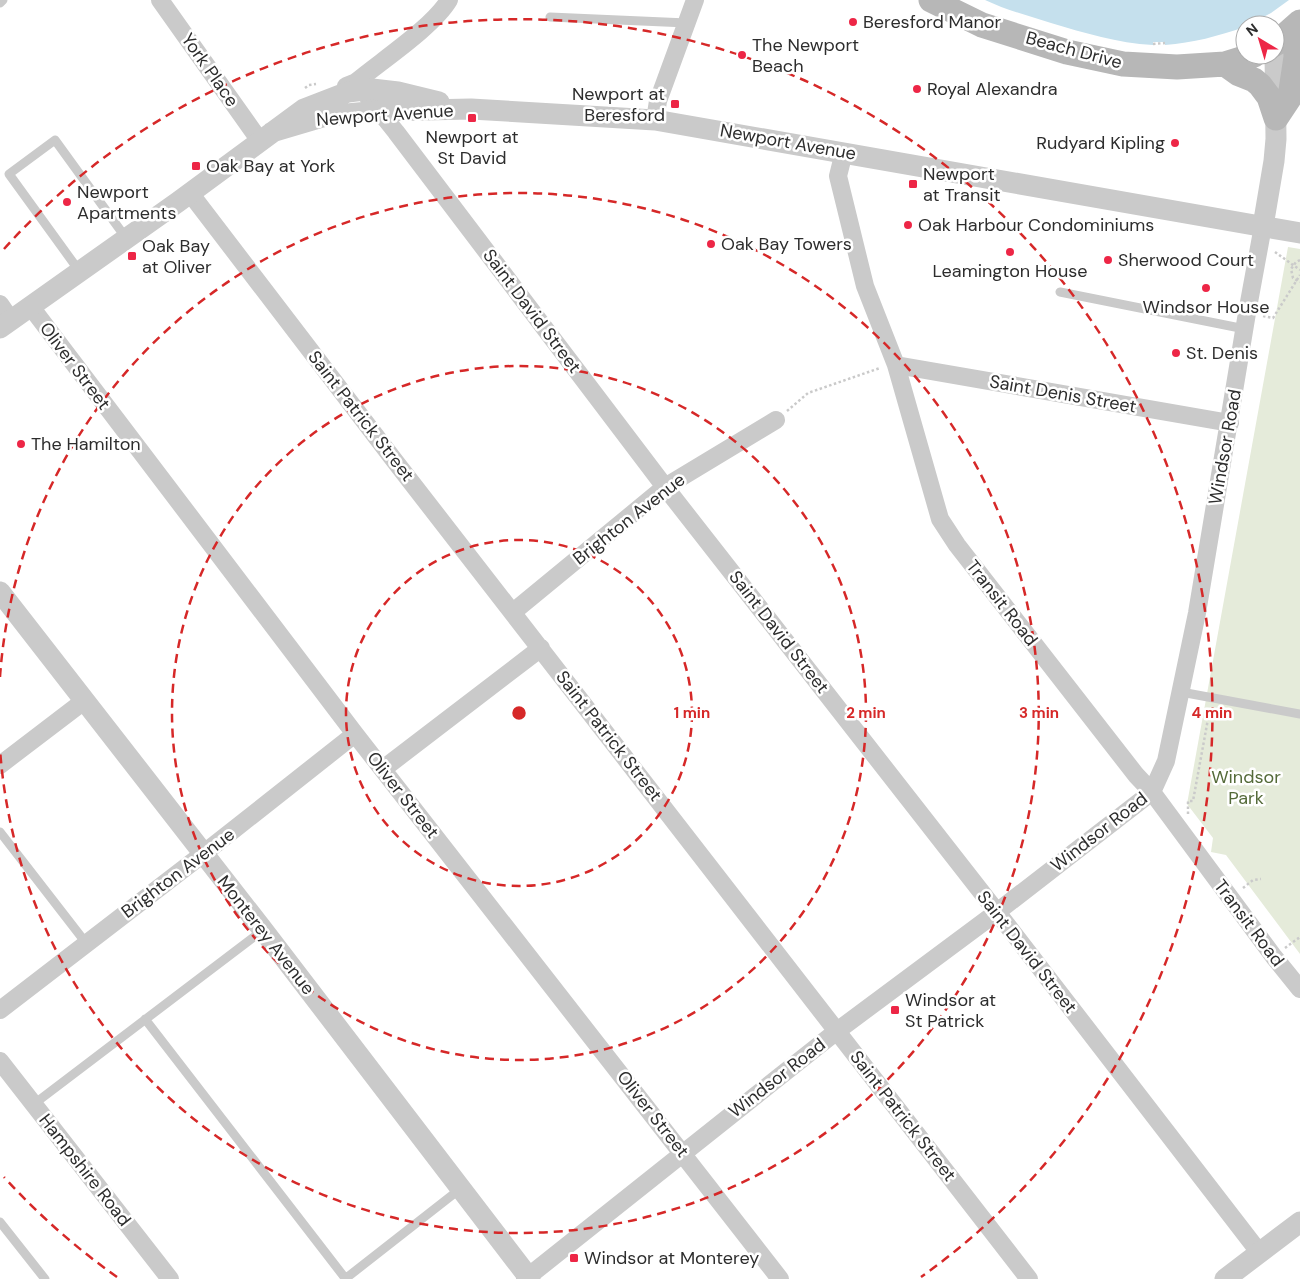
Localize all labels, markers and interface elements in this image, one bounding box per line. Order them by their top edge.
place label: Beresford Manor [863,10,1001,34]
north arrow [1235,15,1285,65]
marker: Beresford Manor [847,16,859,28]
text: N [1242,20,1262,40]
street label: Beach Drive [1023,26,1125,74]
street label: York Place [176,28,244,112]
place label: The Newport Beach [752,33,859,78]
marker: The Newport Beach [736,49,748,61]
place label: Royal Alexandra [927,77,1058,101]
place label: Newport at Beresford [572,82,665,127]
marker: Royal Alexandra [911,83,923,95]
street label: Newport Avenue [316,98,454,132]
marker: Newport at Beresford [669,98,681,110]
marker: Newport at St David [466,112,478,124]
street label: Newport Avenue [718,118,858,166]
place label: Newport at St David [425,125,519,170]
place label: Rudyard Kipling [1036,131,1165,155]
marker: Rudyard Kipling [1169,137,1181,149]
place label: Oak Bay at York [206,154,335,178]
marker: Oak Bay at York [190,160,202,172]
place label: Newport at Transit [923,162,1001,207]
marker: Newport at Transit [907,178,919,190]
place label: Newport Apartments [77,180,176,225]
marker: Newport Apartments [61,196,73,208]
place label: Oak Harbour Condominiums [918,213,1154,237]
marker: Oak Harbour Condominiums [902,219,914,231]
place label: Oak Bay Towers [721,232,852,256]
place label: Oak Bay at Oliver [142,234,212,279]
marker: Oak Bay Towers [705,238,717,250]
street label: Saint David Street [477,244,587,378]
marker: Leamington House [1004,246,1016,258]
place label: Sherwood Court [1118,248,1254,272]
marker: Oak Bay at Oliver [126,250,138,262]
marker: Sherwood Court [1102,254,1114,266]
place label: Leamington House [933,259,1087,283]
marker: Windsor House [1200,282,1212,294]
place label: Windsor House [1142,295,1270,319]
street label: Oliver Street [34,317,116,415]
place label: St. Denis [1186,341,1258,365]
street label: Saint Patrick Street [302,346,420,486]
marker: St. Denis [1170,347,1182,359]
street label: Saint Denis Street [988,369,1138,419]
street label: Windsor Road [1203,388,1247,506]
place label: The Hamilton [31,432,141,456]
marker: The Hamilton [15,438,27,450]
street label: Brighton Avenue [568,468,690,570]
street label: Transit Road [961,555,1043,651]
street label: Saint David Street [724,566,834,698]
street label: Saint Patrick Street [550,666,668,806]
text: 1 min [674,703,710,723]
text: 2 min [846,703,886,723]
text: 3 min [1019,703,1059,723]
text: 4 min [1192,703,1232,723]
centre of rings [510,704,528,722]
street label: Oliver Street [362,747,444,843]
park label: Windsor Park [1211,765,1281,810]
street label: Windsor Road [1046,787,1152,877]
street label: Brighton Avenue [116,822,240,924]
street label: Monterey Avenue [212,870,320,1000]
street label: Transit Road [1208,875,1290,971]
street label: Saint David Street [972,886,1082,1018]
place label: Windsor at St Patrick [905,988,996,1033]
marker: Windsor at St Patrick [889,1004,901,1016]
street label: Windsor Road [724,1033,830,1123]
street label: Saint Patrick Street [844,1046,962,1186]
street label: Oliver Street [612,1066,694,1162]
street label: Hampshire Road [34,1109,136,1231]
place label: Windsor at Monterey [584,1246,759,1270]
marker: Windsor at Monterey [568,1252,580,1264]

